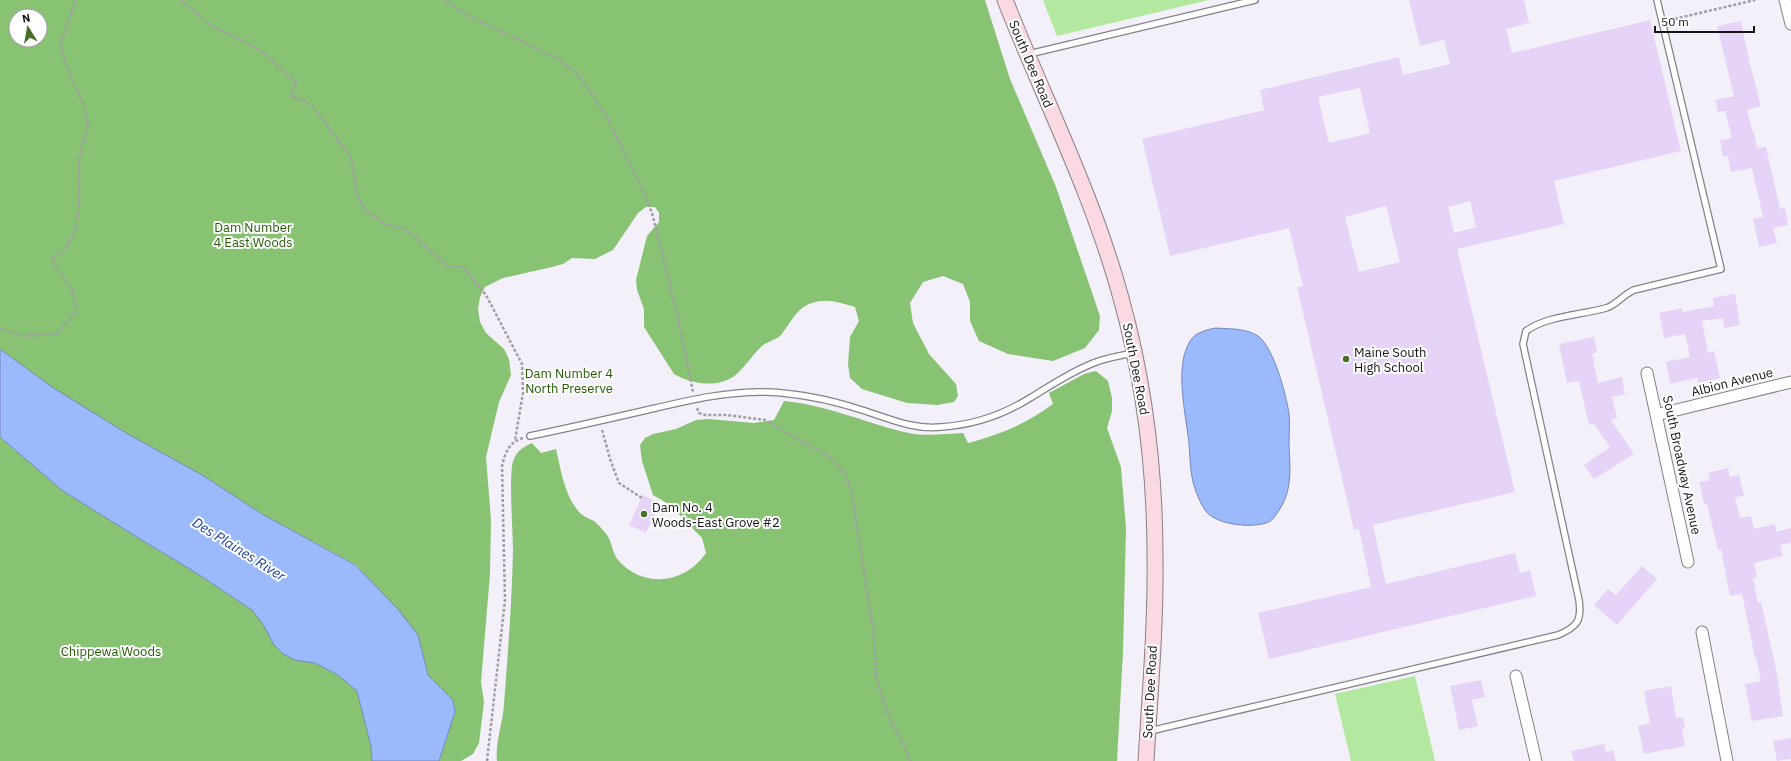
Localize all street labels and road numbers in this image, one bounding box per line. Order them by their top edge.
street label: South Dee Road [1005,18,1057,110]
street label: South Dee Road [1119,322,1153,416]
street label: Albion Avenue [1689,364,1775,400]
street label: South Broadway Avenue [1659,394,1705,536]
street label: South Dee Road [1139,645,1161,739]

